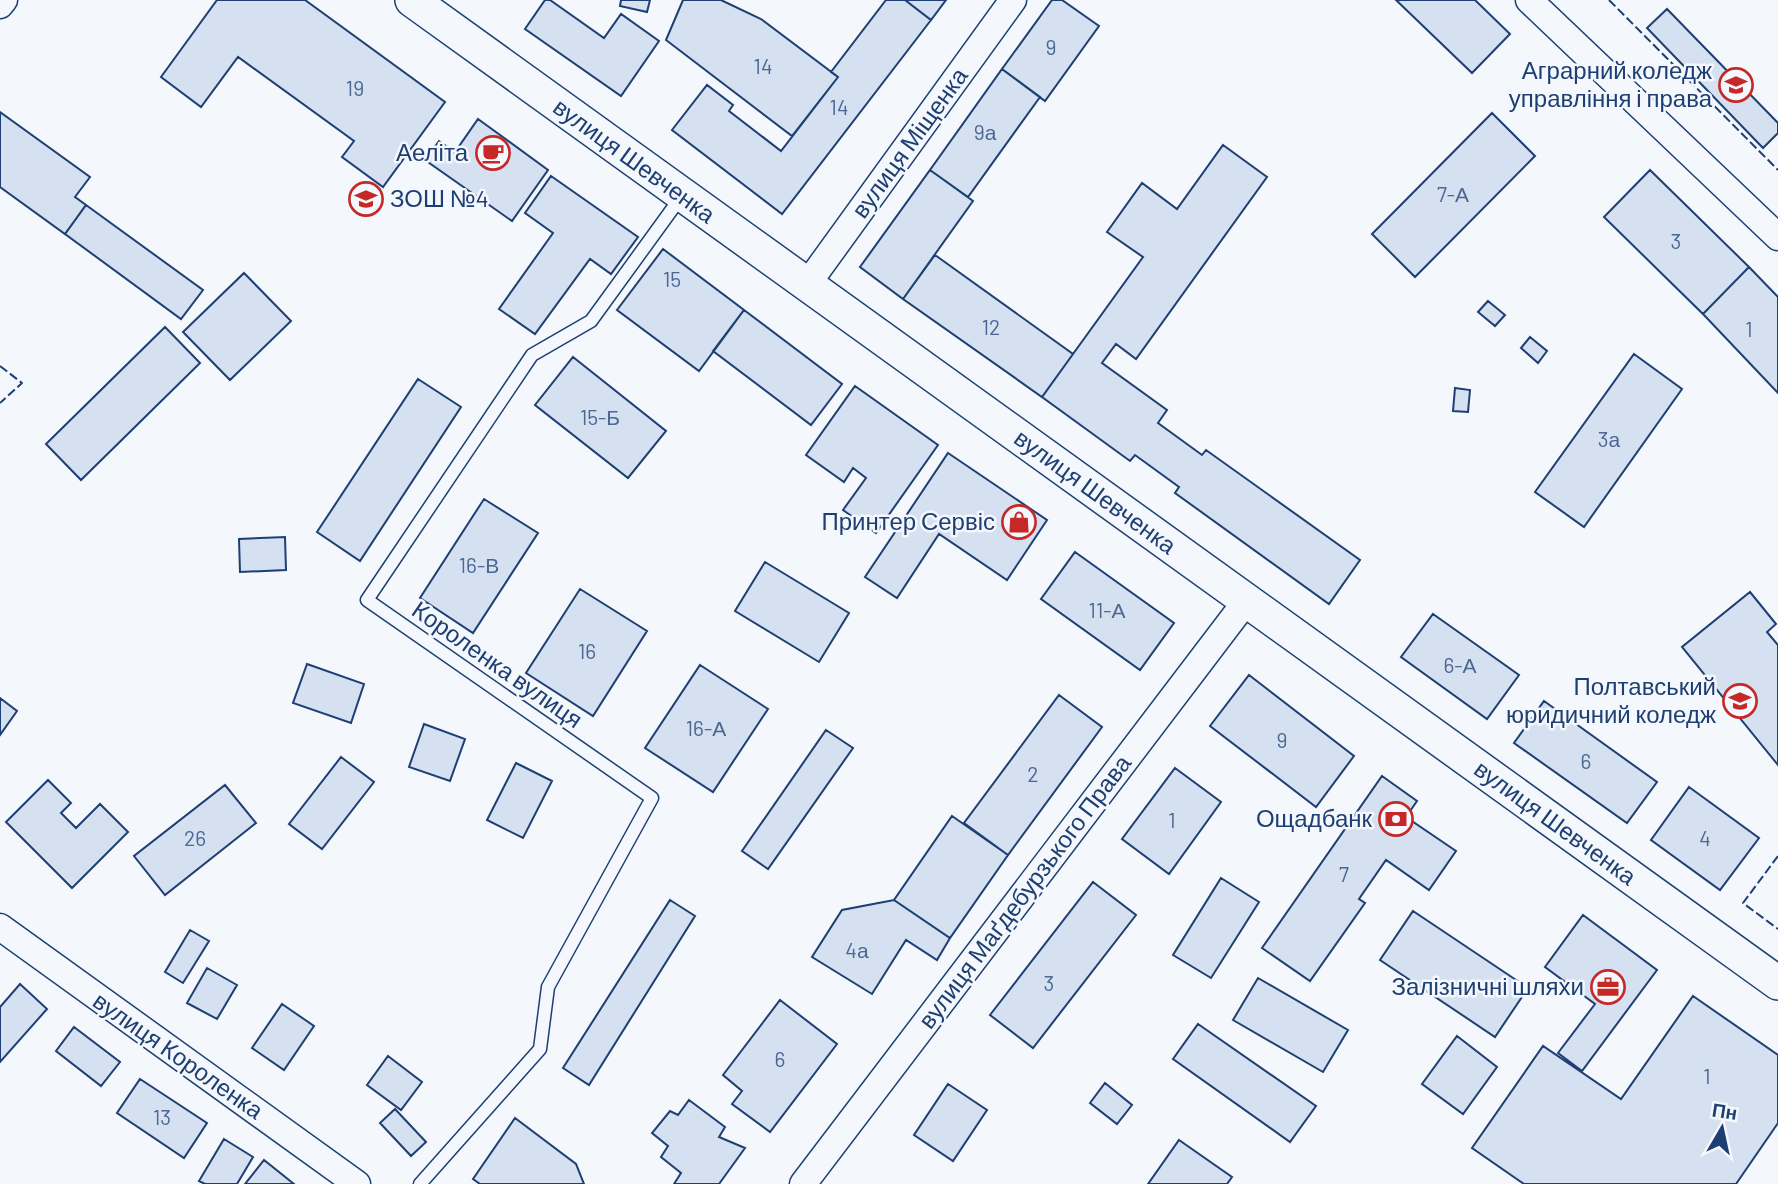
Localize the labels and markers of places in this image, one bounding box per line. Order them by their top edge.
place label: Аграрний коледж управління і права [1509,55,1713,112]
school or university icon: Аграрний коледж управління і права [1717,66,1755,104]
cafe icon: Аеліта [474,134,512,172]
place label: Аеліта [396,137,469,166]
school or university icon: ЗОШ №4 [347,180,385,218]
place label: ЗОШ №4 [390,183,489,212]
shop icon: Принтер Сервіс [1000,503,1038,541]
place label: Принтер Сервіс [821,506,995,535]
place label: Полтавський юридичний коледж [1506,671,1716,728]
school or university icon: Полтавський юридичний коледж [1721,682,1759,720]
bank icon: Ощадбанк [1377,800,1415,838]
place label: Ощадбанк [1256,803,1373,832]
office icon: Залізничні шляхи [1589,968,1627,1006]
place label: Залізничні шляхи [1392,971,1584,1000]

